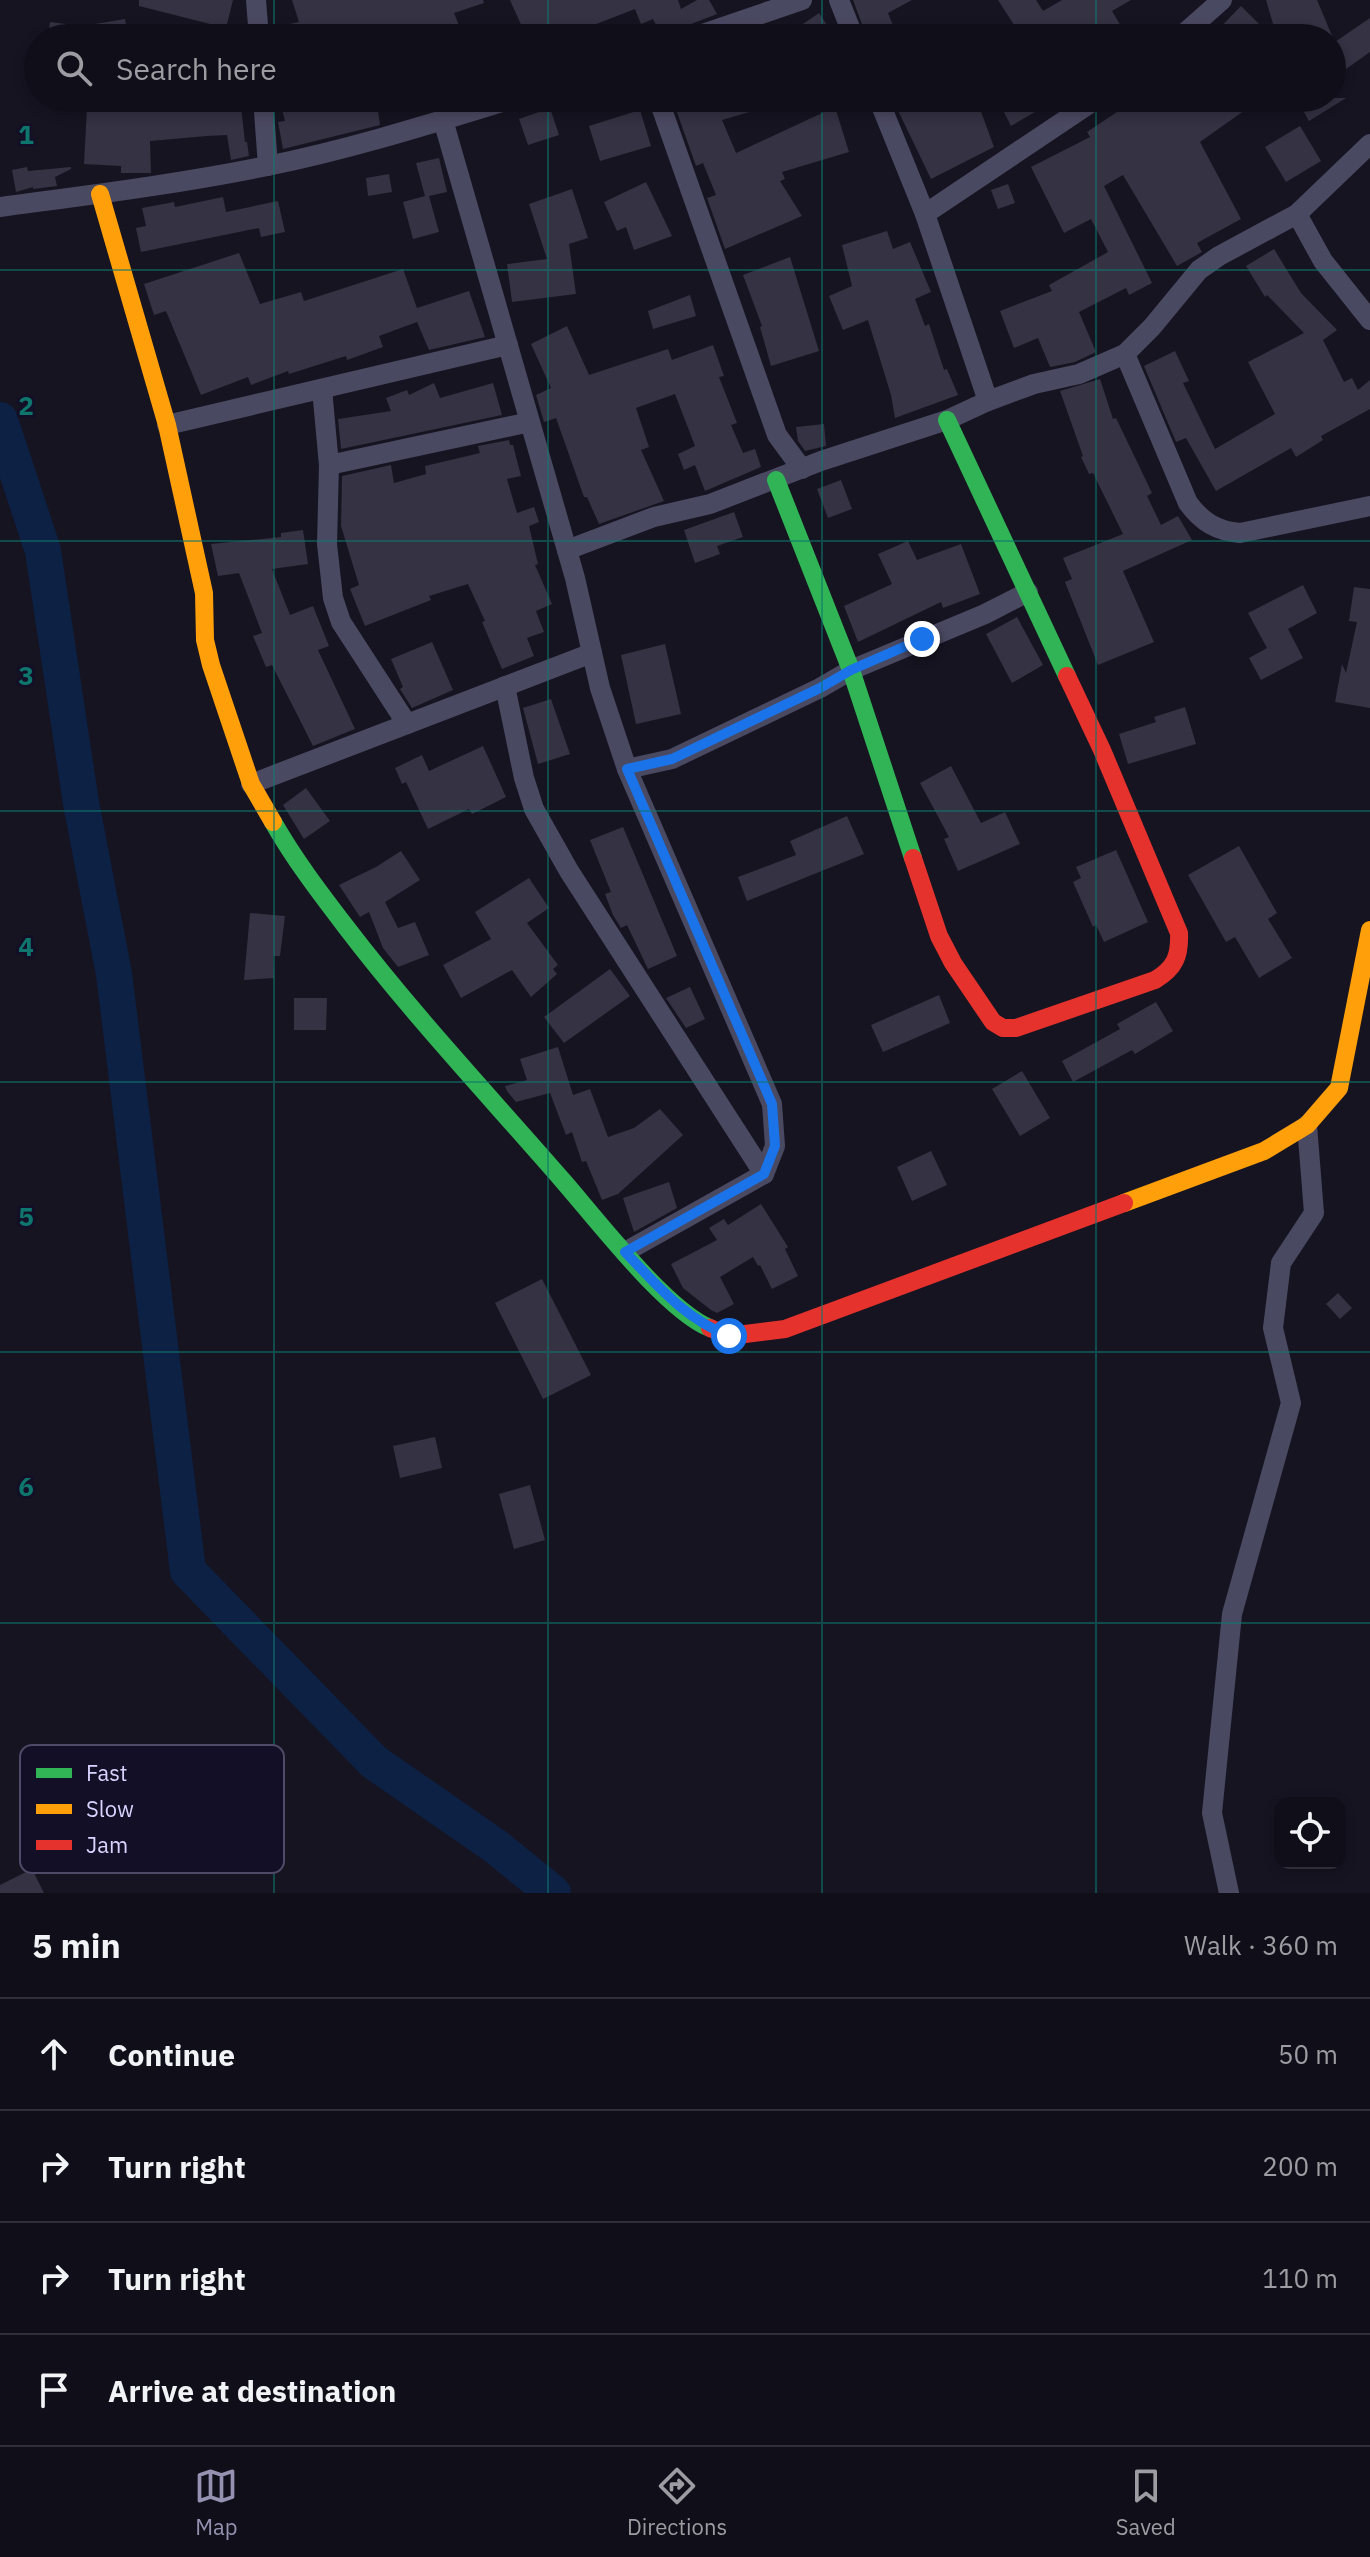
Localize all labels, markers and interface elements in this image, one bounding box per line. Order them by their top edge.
search box [24,24,1346,112]
icon: search [52,46,96,90]
text: Search here [116,49,277,88]
text: 1 [18,117,34,151]
text: 2 [18,388,34,422]
route end [904,621,940,657]
text: 3 [18,658,34,692]
text: 4 [18,929,34,963]
text: 5 [18,1199,34,1233]
route start [711,1318,747,1354]
text: 6 [18,1469,34,1503]
legend [20,1745,284,1873]
text: Fast [86,1758,127,1787]
text: Slow [86,1794,134,1823]
map controls [1274,1797,1346,1869]
button: locate [1274,1797,1346,1869]
text: Jam [86,1830,128,1859]
text: 5 min [32,1923,121,1967]
text: Walk · 360 m [1184,1928,1338,1962]
icon: ahead [32,2032,76,2076]
text: Continue [108,2035,235,2074]
text: 50 m [1278,2037,1338,2071]
icon: right [32,2144,76,2188]
text: Turn right [108,2147,246,2186]
text: 200 m [1262,2149,1338,2183]
icon: right [32,2256,76,2300]
text: Turn right [108,2259,246,2298]
text: 110 m [1262,2261,1338,2295]
icon: arrive [32,2368,76,2412]
text: Arrive at destination [108,2371,396,2410]
tab: Map [194,2464,238,2541]
tab: Directions [627,2464,727,2541]
tab: Saved [1116,2464,1176,2541]

